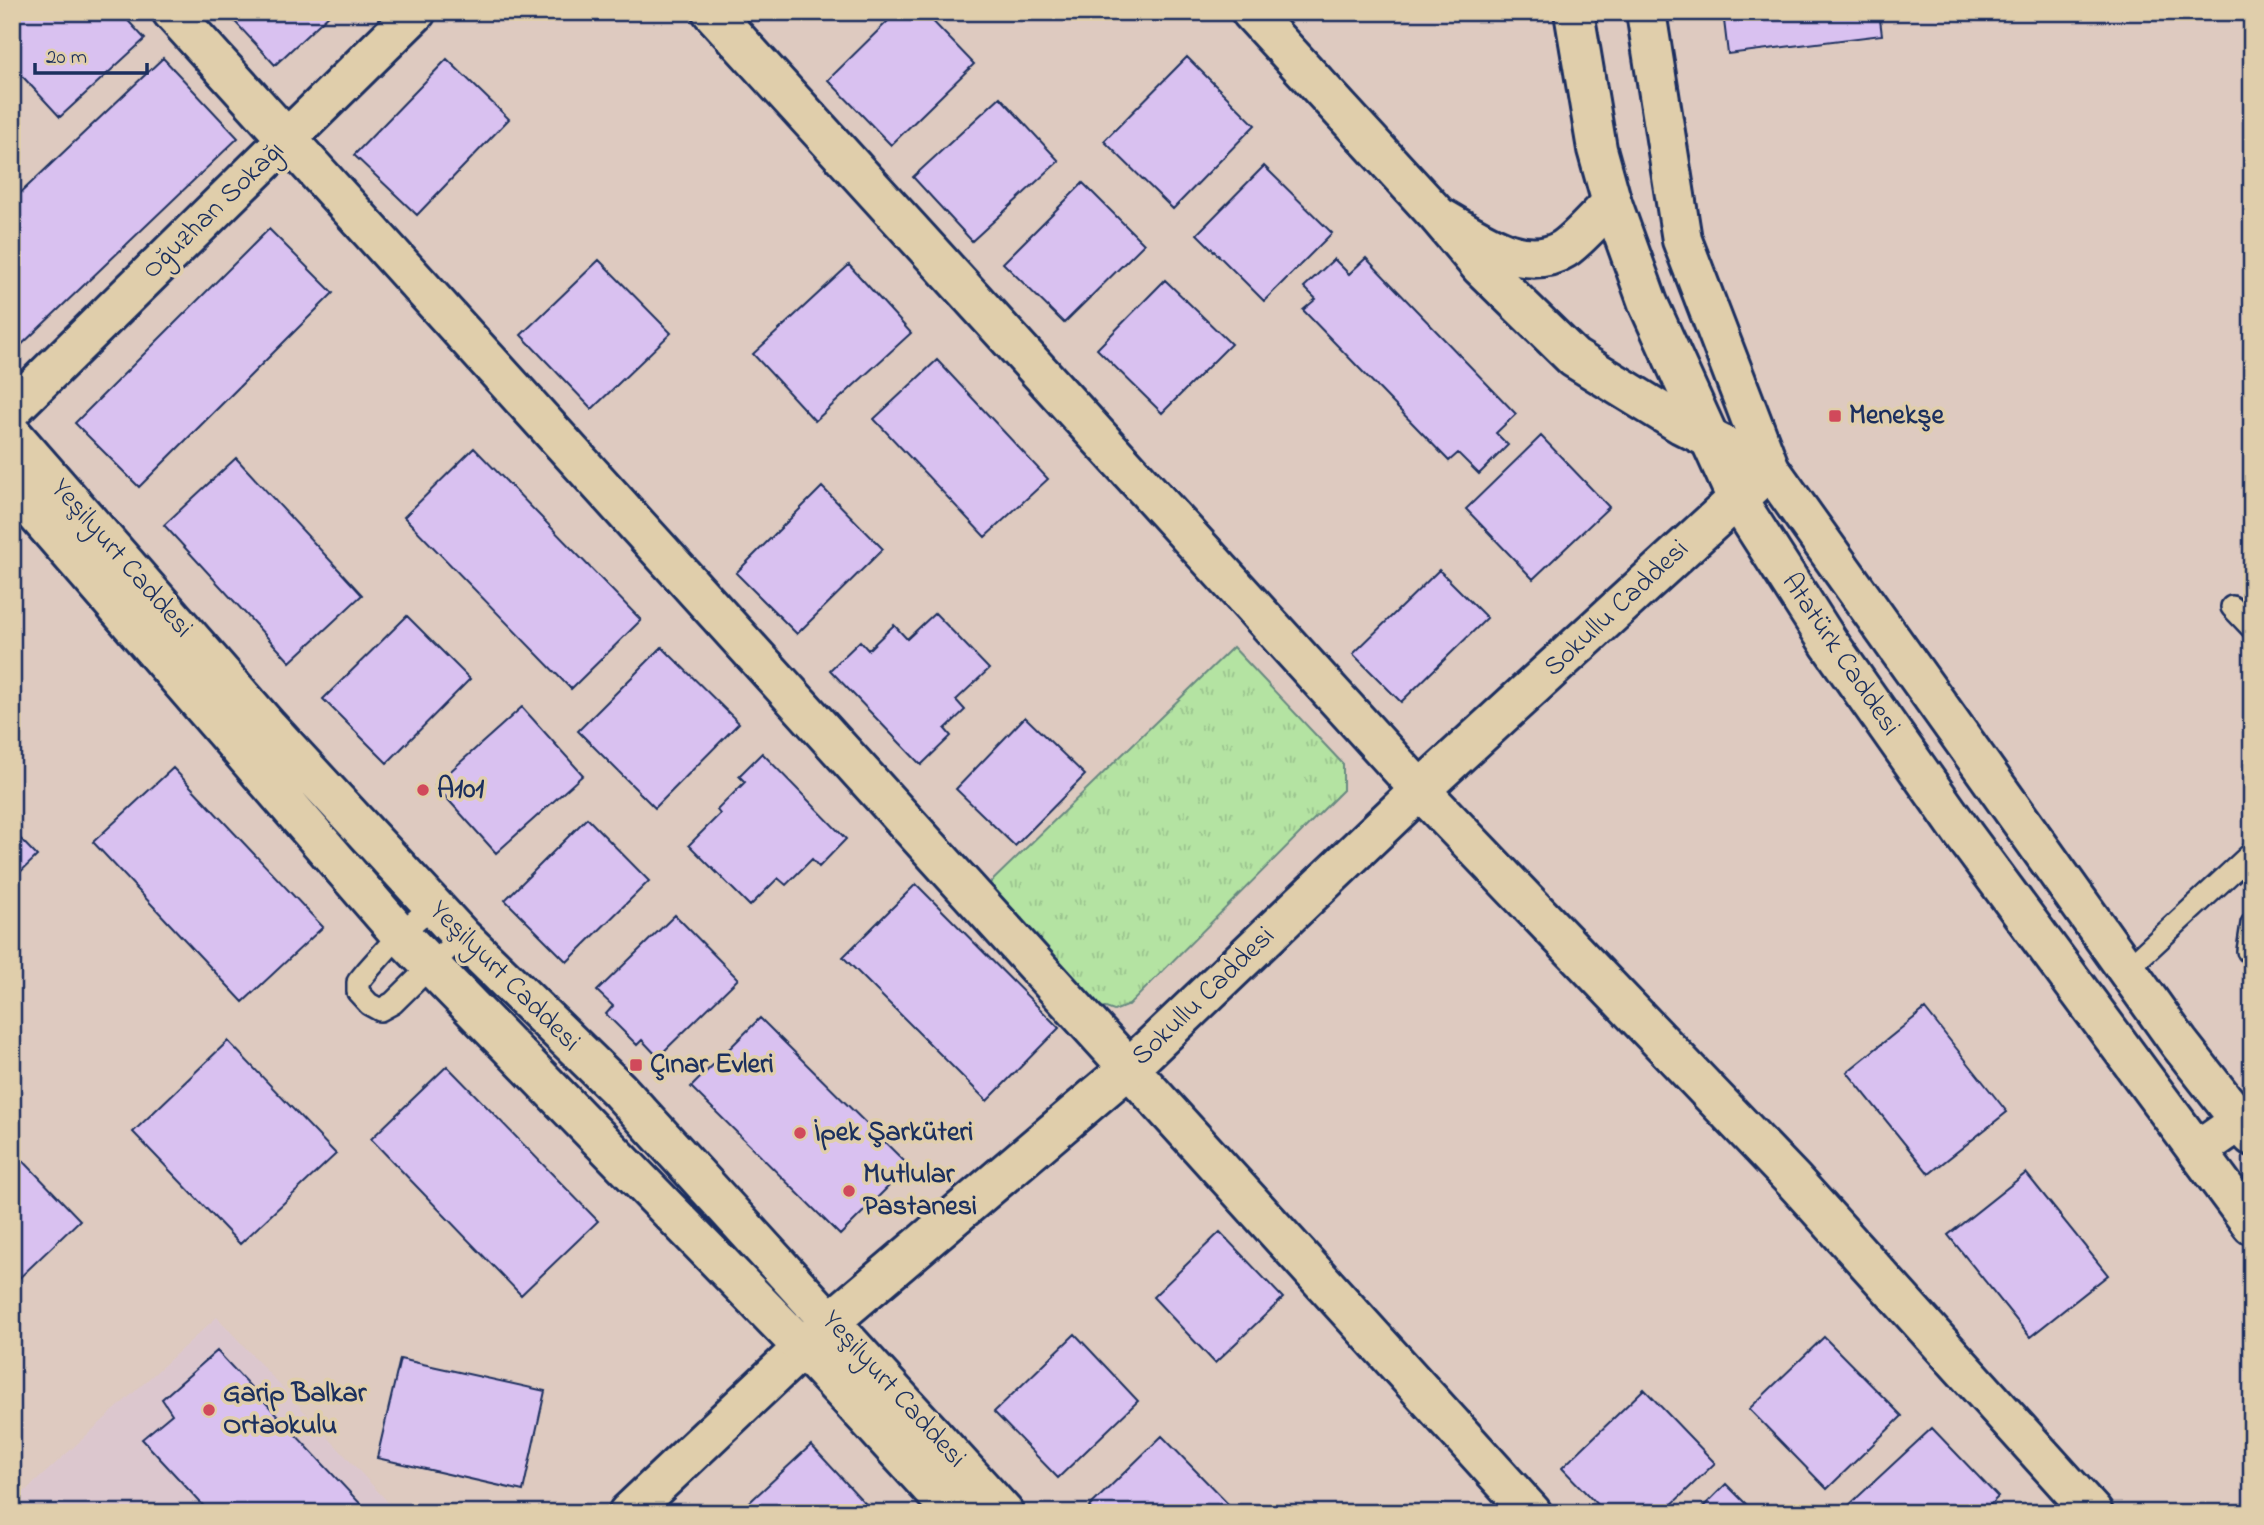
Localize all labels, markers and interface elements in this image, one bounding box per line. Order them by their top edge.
scale bar [35,32,147,76]
text: 20 m [46,43,87,73]
street label: Oğuzhan Sokağı [133,132,295,290]
place label: Menekşe [1849,396,1945,437]
marker: Menekşe [1827,408,1843,424]
street label: Yeşilyurt Caddesi [40,470,202,648]
street label: Sokullu Caddesi [1535,531,1699,687]
street label: Atatürk Caddesi [1770,565,1910,745]
place label: A101 [437,770,484,811]
marker: A101 [415,782,431,798]
street label: Yeşilyurt Caddesi [419,892,589,1062]
street label: Sokullu Caddesi [1123,918,1285,1076]
place label: Çınar Evleri [650,1045,774,1086]
marker: Çınar Evleri [628,1057,644,1073]
place label: İpek Şarküteri [814,1113,973,1154]
marker: İpek Şarküteri [792,1125,808,1141]
place label: Mutlular Pastanesi [863,1155,977,1228]
marker: Mutlular Pastanesi [841,1183,857,1199]
street label: Yeşilyurt Caddesi [811,1302,975,1478]
place label: Garip Balkar Ortaokulu [223,1374,368,1447]
marker: Garip Balkar Ortaokulu [201,1402,217,1418]

